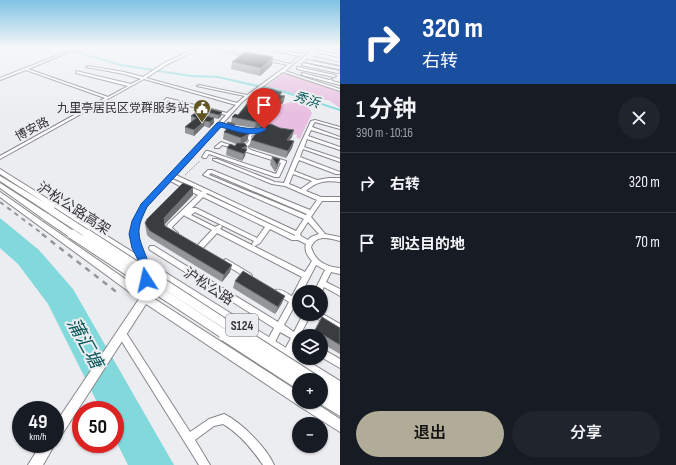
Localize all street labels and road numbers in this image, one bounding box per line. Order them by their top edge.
street label: 博安路 [13,114,52,145]
street label: 沪松公路高架 [34,178,114,238]
street label: 沪松公路 [181,264,237,309]
road number: S124 [226,314,258,336]

